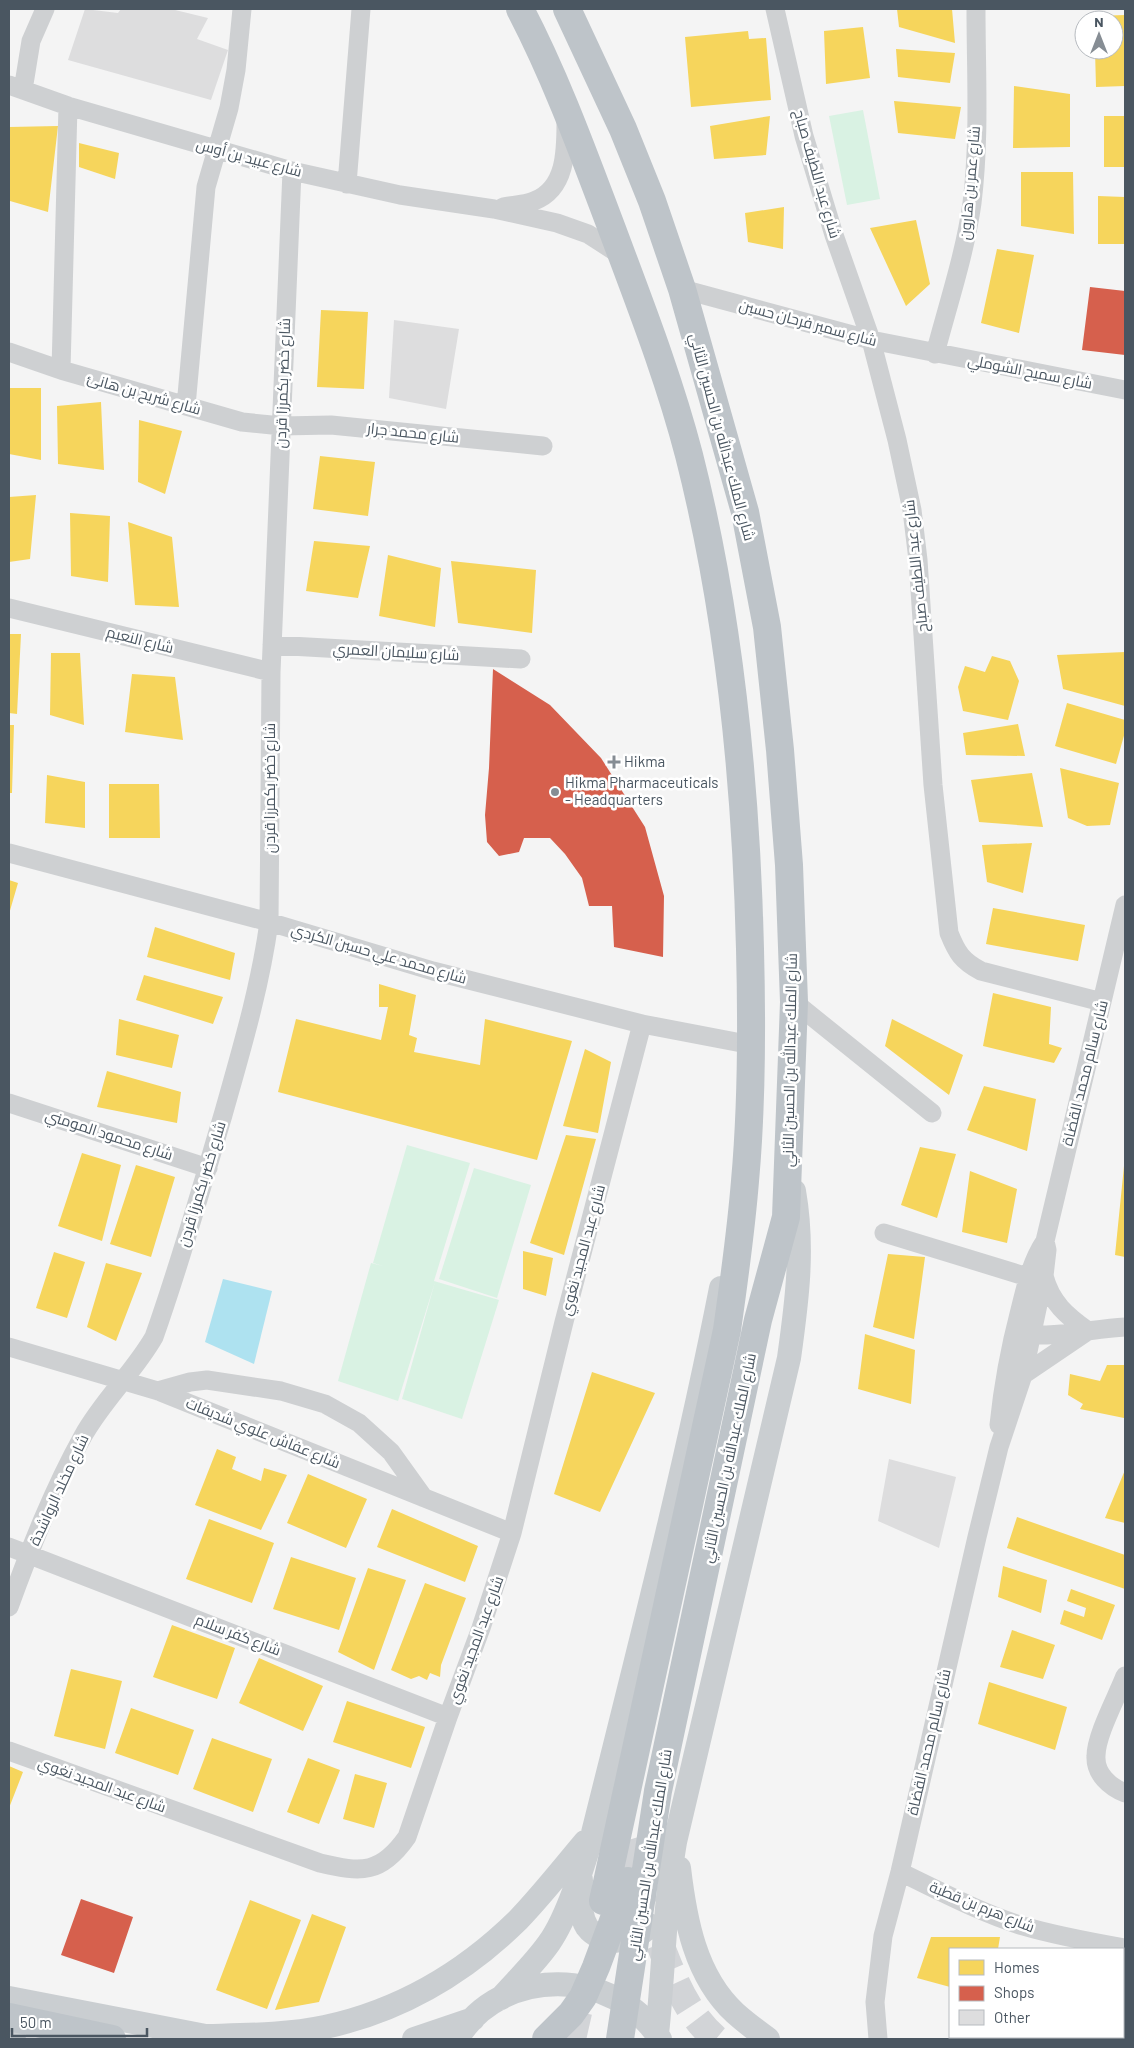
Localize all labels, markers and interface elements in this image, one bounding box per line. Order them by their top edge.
north arrow [1074,10,1124,60]
text: N [1094,13,1104,30]
street label: شارع عبد اللطيف صباح [788,107,845,241]
street label: شارع عمر بن هارون [955,125,986,241]
street label: شارع عبيد بن أوس [194,134,304,183]
street label: شارع سمير فرحان حسين [737,295,879,352]
street label: شارع خضر بكمرزا قردن [271,317,296,449]
street label: شارع الملك عبدالله بن الحسين الثاني [683,331,759,544]
street label: شارع سميح الشوملي [966,350,1094,396]
street label: شارع شريح بن هانئ [85,368,203,421]
street label: شارع محمد جرار [365,418,460,449]
street label: شارع عبد اللطيف صباح [899,498,934,633]
street label: شارع النعيم [104,622,176,659]
street label: شارع سليمان العمري [332,639,460,667]
street label: شارع خضر بكمرزا قردن [260,723,281,853]
place label: Hikma [624,752,665,770]
marker: Hikma [608,756,620,768]
place label: Hikma Pharmaceuticals - Headquarters [565,773,719,808]
marker: Hikma Pharmaceuticals - Headquarters [549,786,561,798]
street label: شارع محمد علي حسين الكردي [288,919,469,991]
street label: شارع الملك عبدالله بن الحسين الثاني [778,953,804,1167]
street label: شارع سالم محمد القضاة [1057,998,1114,1148]
street label: شارع محمود المومني [42,1105,175,1167]
street label: شارع خضر بكمرزا قردن [173,1119,232,1250]
street label: شارع عبد المجيد نغوي [556,1182,612,1318]
street label: شارع الملك عبدالله بن الحسين الثاني [697,1351,763,1565]
street label: شارع عفاش علوي شديفات [182,1393,343,1475]
street label: شارع مخلد الرواشدة [24,1431,94,1549]
street label: شارع عبد المجيد نغوي [444,1573,510,1707]
street label: شارع كفر سلام [192,1609,284,1661]
street label: شارع سالم محمد القضاة [902,1667,957,1817]
street label: شارع الملك عبدالله بن الحسين الثاني [623,1748,679,1963]
street label: شارع عبد المجيد نغوي [35,1753,169,1819]
street label: شارع هرم بن قطبة [926,1877,1038,1938]
legend [949,1948,1124,2038]
text: Homes [994,1958,1039,1976]
text: Shops [994,1983,1034,2001]
scale bar [12,2006,148,2038]
text: Other [994,2008,1031,2026]
text: 50 m [20,2013,52,2031]

